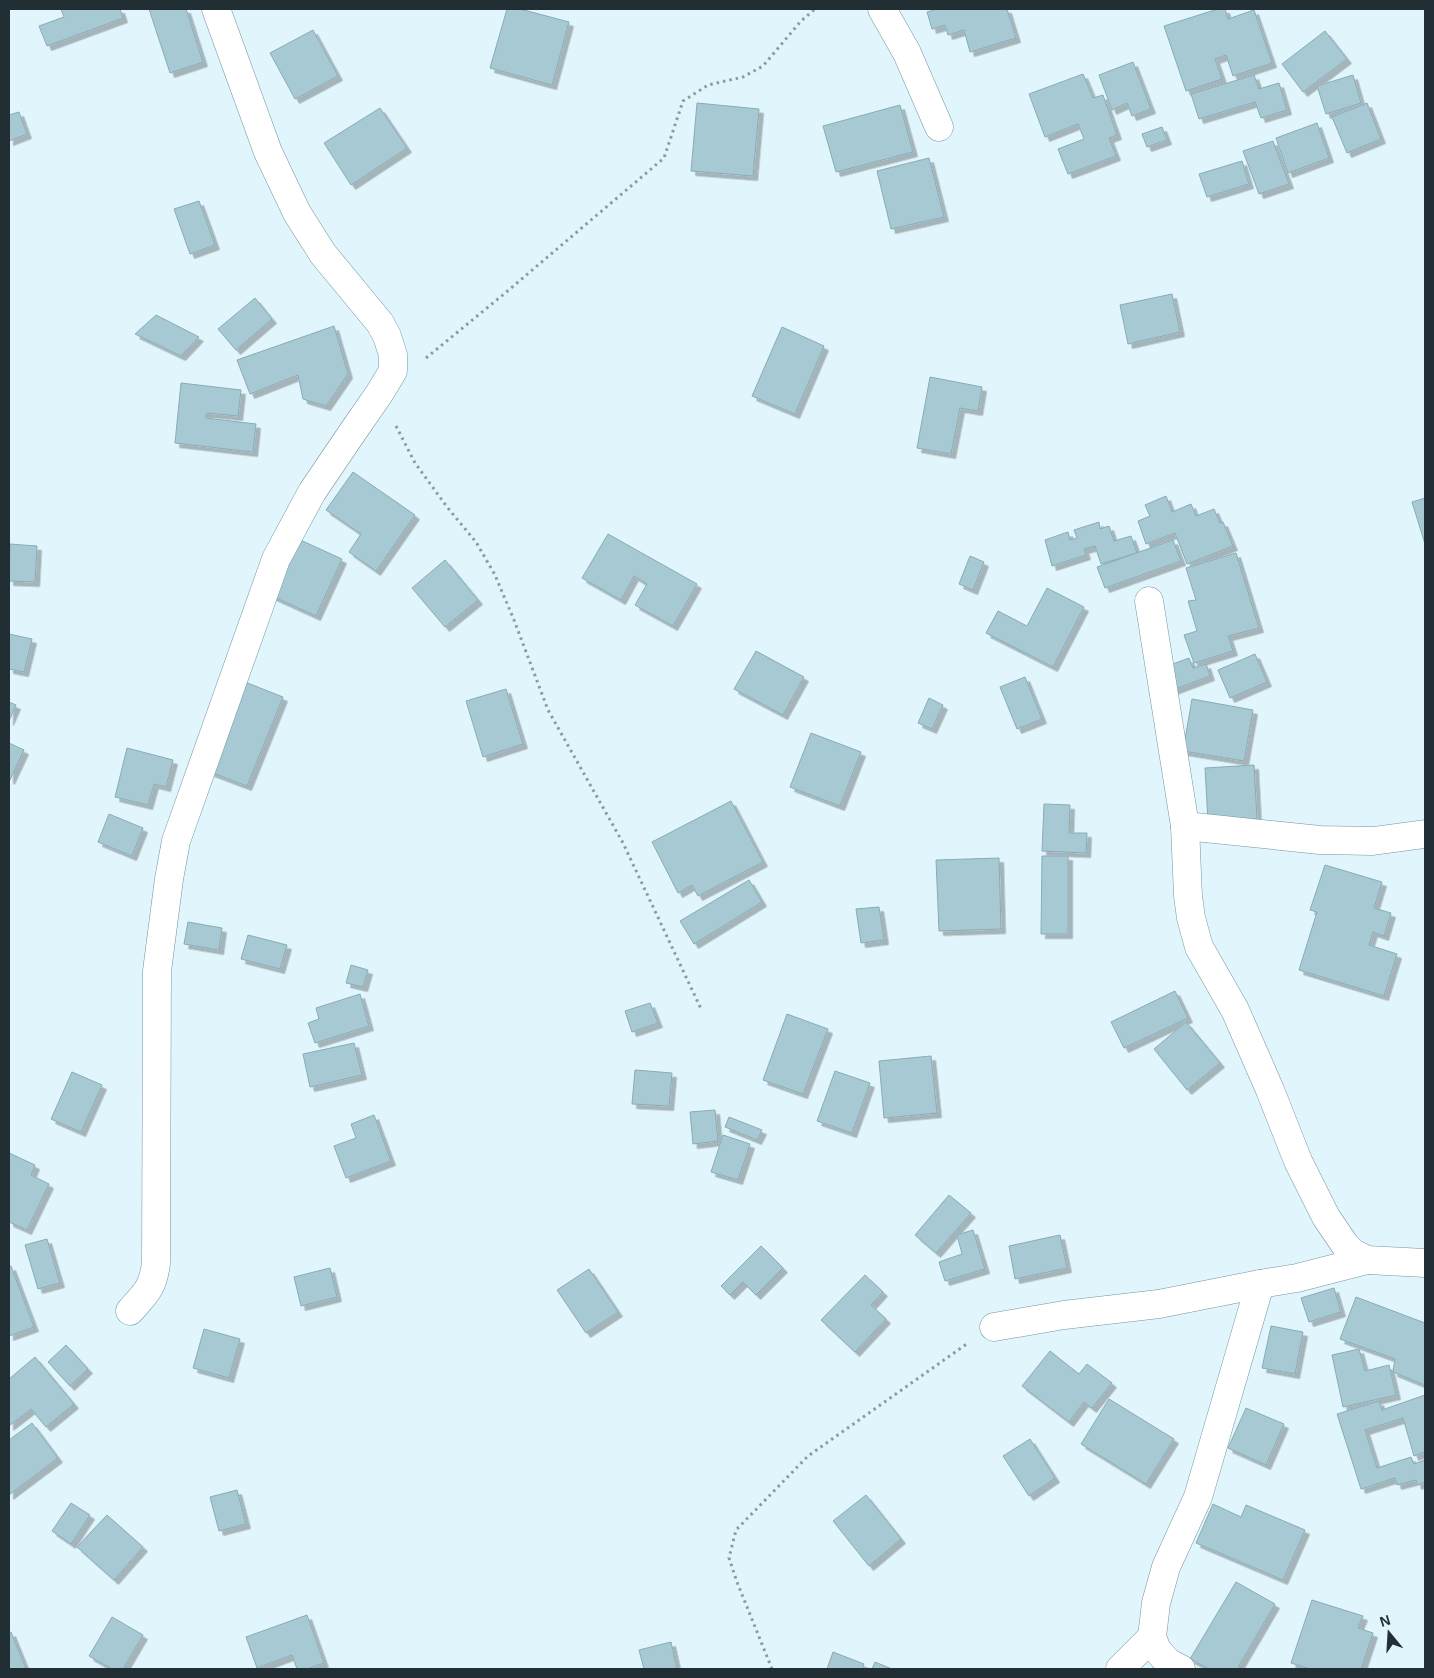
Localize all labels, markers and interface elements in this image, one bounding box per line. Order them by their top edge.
north arrow [1364,1608,1414,1658]
text: N [1378,1611,1392,1630]

